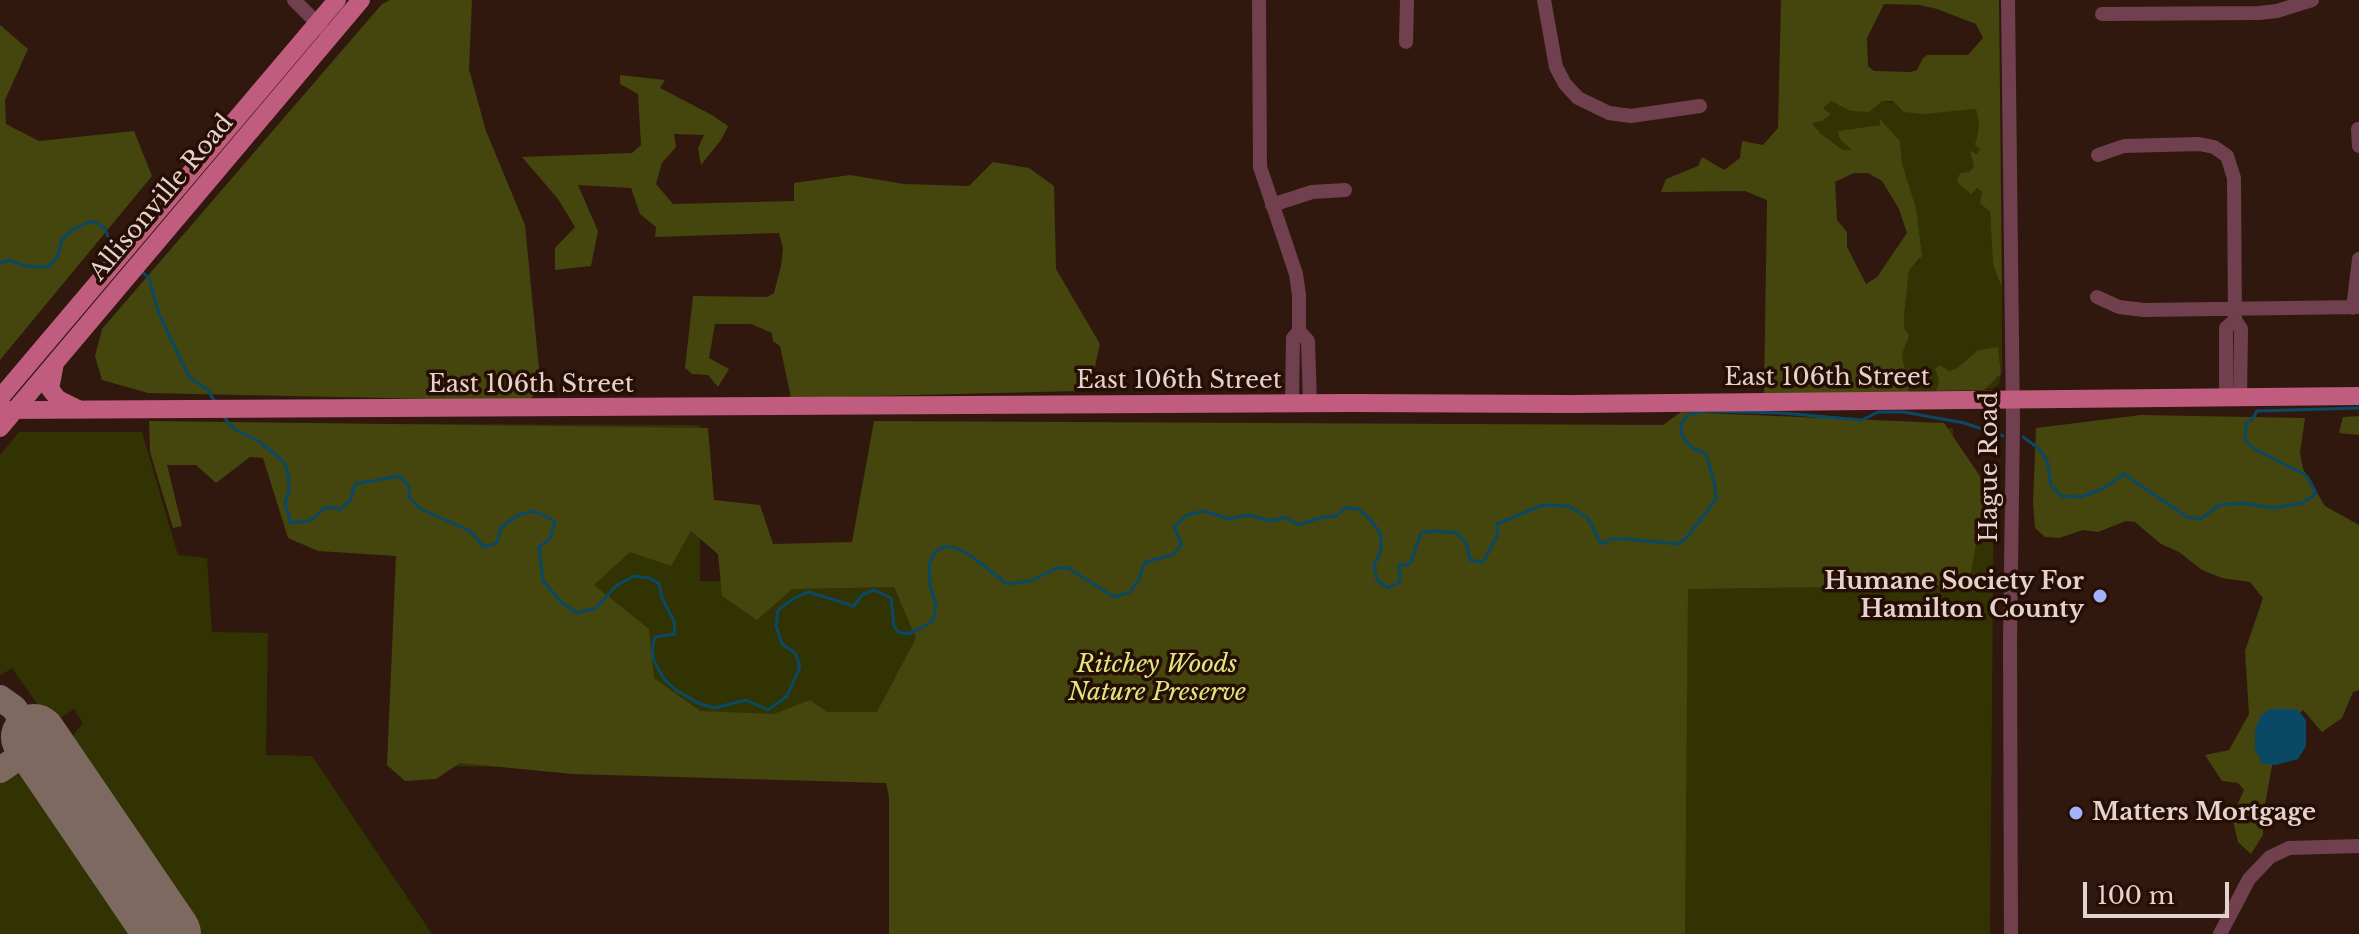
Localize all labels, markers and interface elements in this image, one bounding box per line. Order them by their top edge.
street label: Allisonville Road [84,109,240,287]
street label: East 106th Street [1724,364,1930,392]
street label: East 106th Street [1076,367,1282,395]
street label: East 106th Street [428,371,634,399]
street label: Hague Road [1976,392,2004,542]
place label: Humane Society For Hamilton County [1824,568,2084,624]
marker: Humane Society For Hamilton County [2091,587,2109,605]
park label: Ritchey Woods Nature Preserve [1068,651,1246,707]
place label: Matters Mortgage [2092,799,2316,827]
marker: Matters Mortgage [2067,804,2085,822]
scale bar [2087,866,2233,916]
text: 100 m [2097,881,2175,910]

